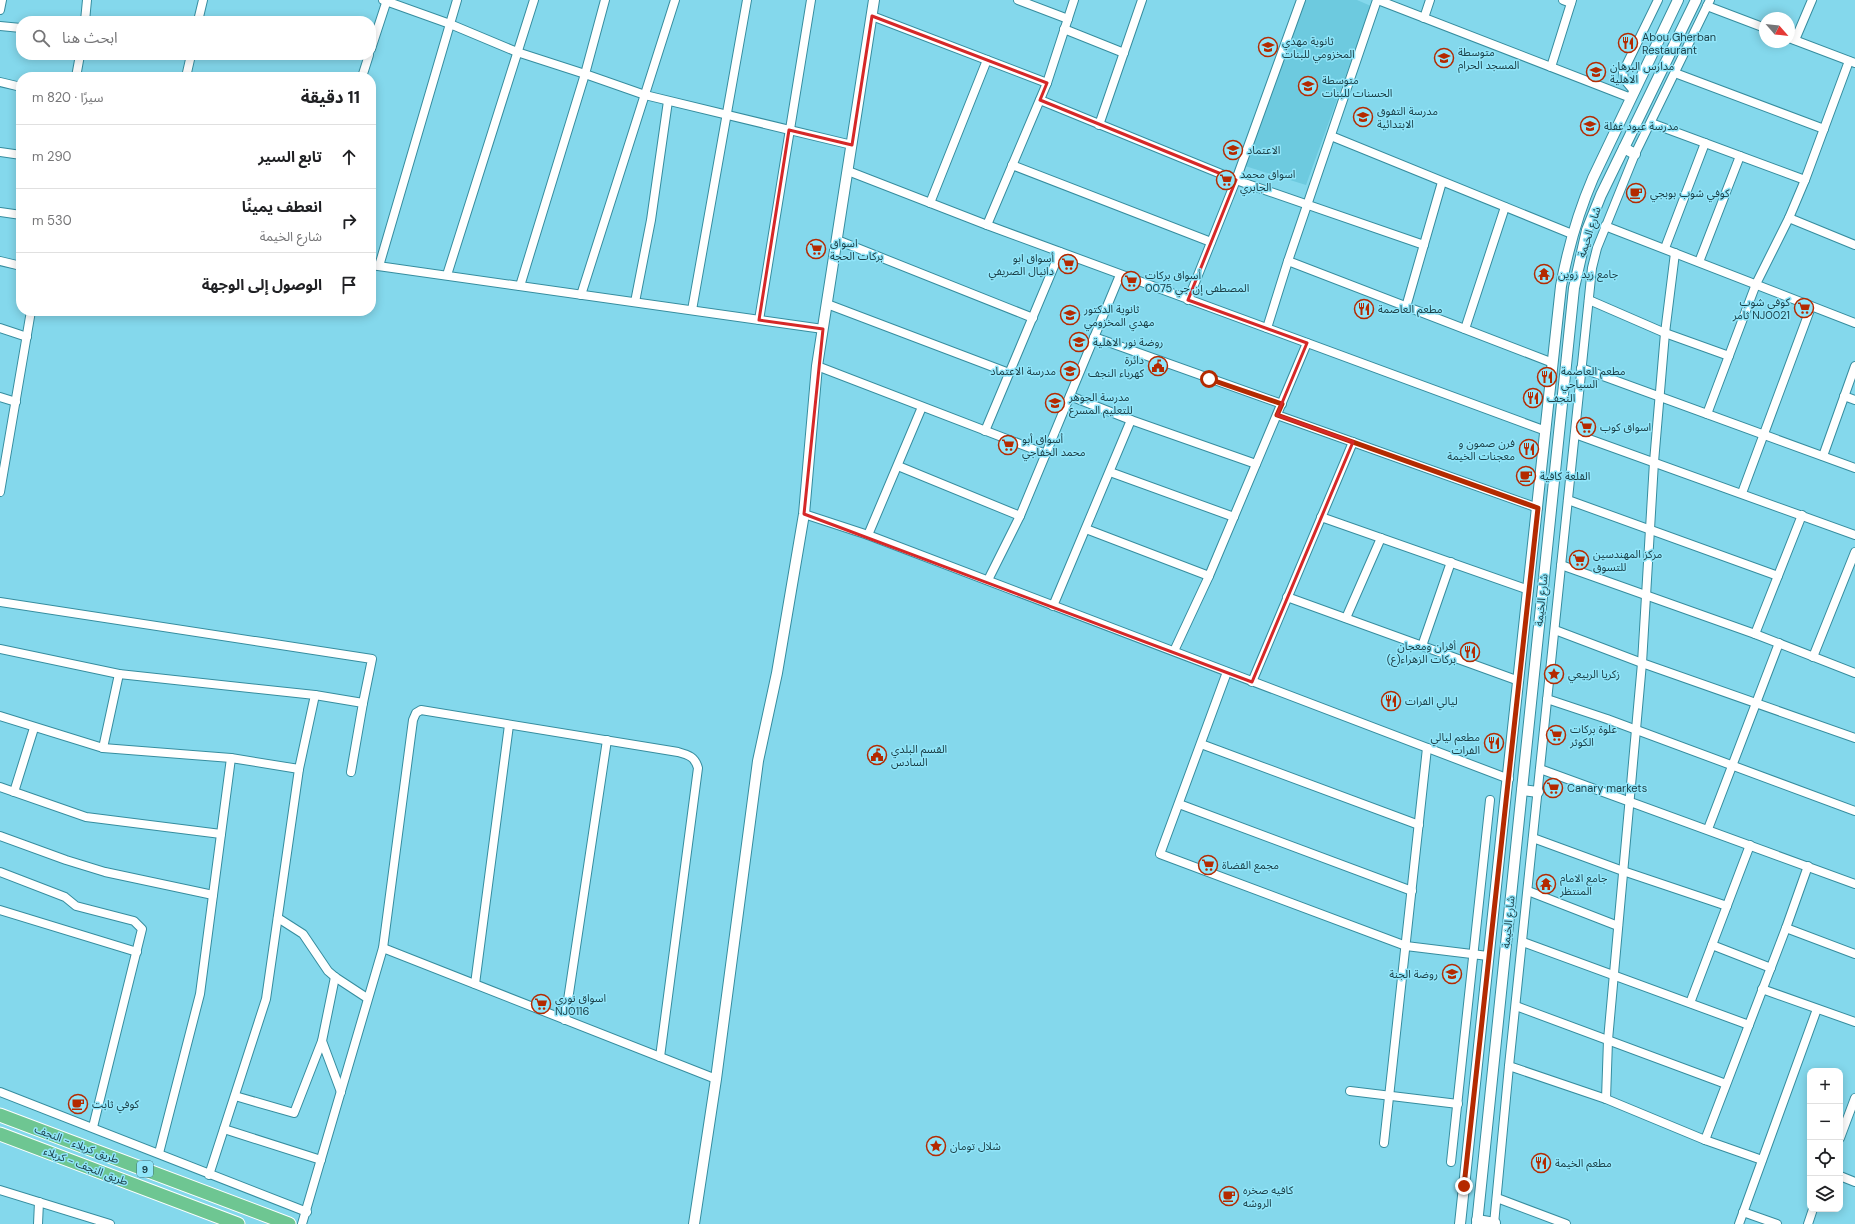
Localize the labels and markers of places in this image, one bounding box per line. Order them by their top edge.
place label: Abou Gherban Restaurant [1642,30,1716,57]
restaurant icon: Abou Gherban Restaurant [1617,32,1639,54]
place label: ثانوية مهدي المخزومي للبنات [1282,34,1355,64]
school or university icon: ثانوية مهدي المخزومي للبنات [1257,36,1279,58]
place label: متوسطة المسجد الحرام [1458,45,1519,73]
school or university icon: متوسطة المسجد الحرام [1433,47,1455,69]
place label: مدارس البرهان الاهلية [1610,59,1675,86]
school or university icon: مدارس البرهان الاهلية [1585,61,1607,83]
place label: متوسطة الحسنات للبنات [1322,73,1393,100]
school or university icon: متوسطة الحسنات للبنات [1297,75,1319,97]
place label: مدرسة التفوق الابتدائية [1377,104,1438,131]
school or university icon: مدرسة التفوق الابتدائية [1352,106,1374,128]
school or university icon: مدرسة عبود غفلة [1579,115,1601,137]
place label: مدرسة عبود غفلة [1604,119,1679,133]
school or university icon: الاعتماد [1222,139,1244,161]
place label: الاعتماد [1247,143,1280,157]
place label: اسواق محمد الجابري [1240,167,1295,197]
supermarket icon: اسواق محمد الجابري [1215,169,1237,191]
cafe icon: كوفي شوب بوبجي [1625,182,1647,204]
place label: كوفي شوب بوبجي [1650,186,1730,203]
place label: اسواق بركات الحجة [830,236,883,263]
supermarket icon: اسواق بركات الحجة [805,238,827,260]
place label: أسواق ابو دانيال الصريفي [989,251,1054,281]
supermarket icon: أسواق ابو دانيال الصريفي [1057,253,1079,275]
temple icon: جامع زيد زوين [1533,263,1555,285]
place label: جامع زيد زوين [1558,267,1619,282]
place label: أسواق بركات المصطفی إن جي 0075 [1145,268,1249,298]
supermarket icon: أسواق بركات المصطفی إن جي 0075 [1120,270,1142,292]
place label: كوفي شوب ثامر NJ0021 [1732,295,1790,322]
supermarket icon: كوفي شوب ثامر NJ0021 [1793,297,1815,319]
restaurant icon: مطعم العاصمة [1353,298,1375,320]
place label: ثانوية الدكتور مهدي المخزومي [1083,302,1155,332]
place label: مطعم العاصمة [1378,302,1443,318]
school or university icon: ثانوية الدكتور مهدي المخزومي [1059,304,1081,326]
school or university icon: روضة نور الاهلية [1068,331,1090,353]
place label: روضة نور الاهلية [1093,335,1163,349]
place label: دائرة كهرباء النجف [1088,353,1144,380]
public building icon: دائرة كهرباء النجف [1147,355,1169,377]
school or university icon: مدرسة الاعتماد [1059,360,1081,382]
place label: مدرسة الاعتماد [990,364,1056,378]
place label: مطعم العاصمة السياحي [1561,364,1626,394]
restaurant icon: مطعم العاصمة السياحي [1536,366,1558,388]
restaurant icon: النجف [1522,387,1544,409]
place label: مدرسة الجوهر للتعليم المسرع [1068,390,1133,419]
place label: النجف [1547,391,1575,405]
school or university icon: مدرسة الجوهر للتعليم المسرع [1044,392,1066,414]
supermarket icon: اسواق كوب [1575,416,1597,438]
place label: اسواق كوب [1600,420,1651,434]
place label: أسواق أبو محمد الخفاجي [1022,432,1086,462]
supermarket icon: أسواق أبو محمد الخفاجي [997,434,1019,456]
place label: فرن صمون و معجنات الخيمة [1447,436,1515,463]
restaurant icon: فرن صمون و معجنات الخيمة [1518,438,1540,460]
cafe icon: القلعة كافية [1515,465,1537,487]
place label: القلعة كافية [1540,469,1590,483]
place label: مركز المهندسين للتسوق [1593,547,1663,574]
supermarket icon: مركز المهندسين للتسوق [1568,549,1590,571]
place label: أفران ومعجان بركات الزهراء(ع) [1387,639,1456,667]
restaurant icon: أفران ومعجان بركات الزهراء(ع) [1459,641,1481,663]
place icon: زكريا الربيعي [1543,663,1565,685]
place label: زكريا الربيعي [1568,667,1620,684]
restaurant icon: ليالي الفرات [1380,690,1402,712]
place label: ليالي الفرات [1405,694,1458,711]
place label: علوة بركات الكوثر [1569,722,1617,749]
supermarket icon: علوة بركات الكوثر [1545,724,1567,746]
place label: مطعم ليالي الفرات [1430,730,1480,757]
restaurant icon: مطعم ليالي الفرات [1483,732,1505,754]
place label: القسم البلدي السادس [891,742,947,769]
public building icon: القسم البلدي السادس [866,744,888,766]
supermarket icon: Canary markets [1542,777,1564,799]
place label: Canary markets [1567,781,1647,795]
supermarket icon: مجمع القضاة [1197,854,1219,876]
place label: مجمع القضاة [1222,858,1279,873]
place label: جامع الامام المنتظر [1559,871,1608,898]
temple icon: جامع الامام المنتظر [1535,873,1557,895]
school or university icon: روضة الجنة [1441,963,1463,985]
place label: روضة الجنة [1389,967,1438,981]
place label: اسواق نوري NJ0116 [555,991,606,1018]
supermarket icon: اسواق نوري NJ0116 [530,993,552,1015]
cafe icon: كوفي ثابت [67,1093,89,1115]
place label: كوفي ثابت [92,1097,140,1114]
place icon: شلال تومان [925,1135,947,1157]
place label: شلال تومان [950,1139,1001,1153]
restaurant icon: مطعم الخيمة [1530,1152,1552,1174]
place label: مطعم الخيمة [1555,1156,1612,1172]
place label: كافيه صخره الروشه [1243,1183,1294,1210]
cafe icon: كافيه صخره الروشه [1218,1185,1240,1207]

